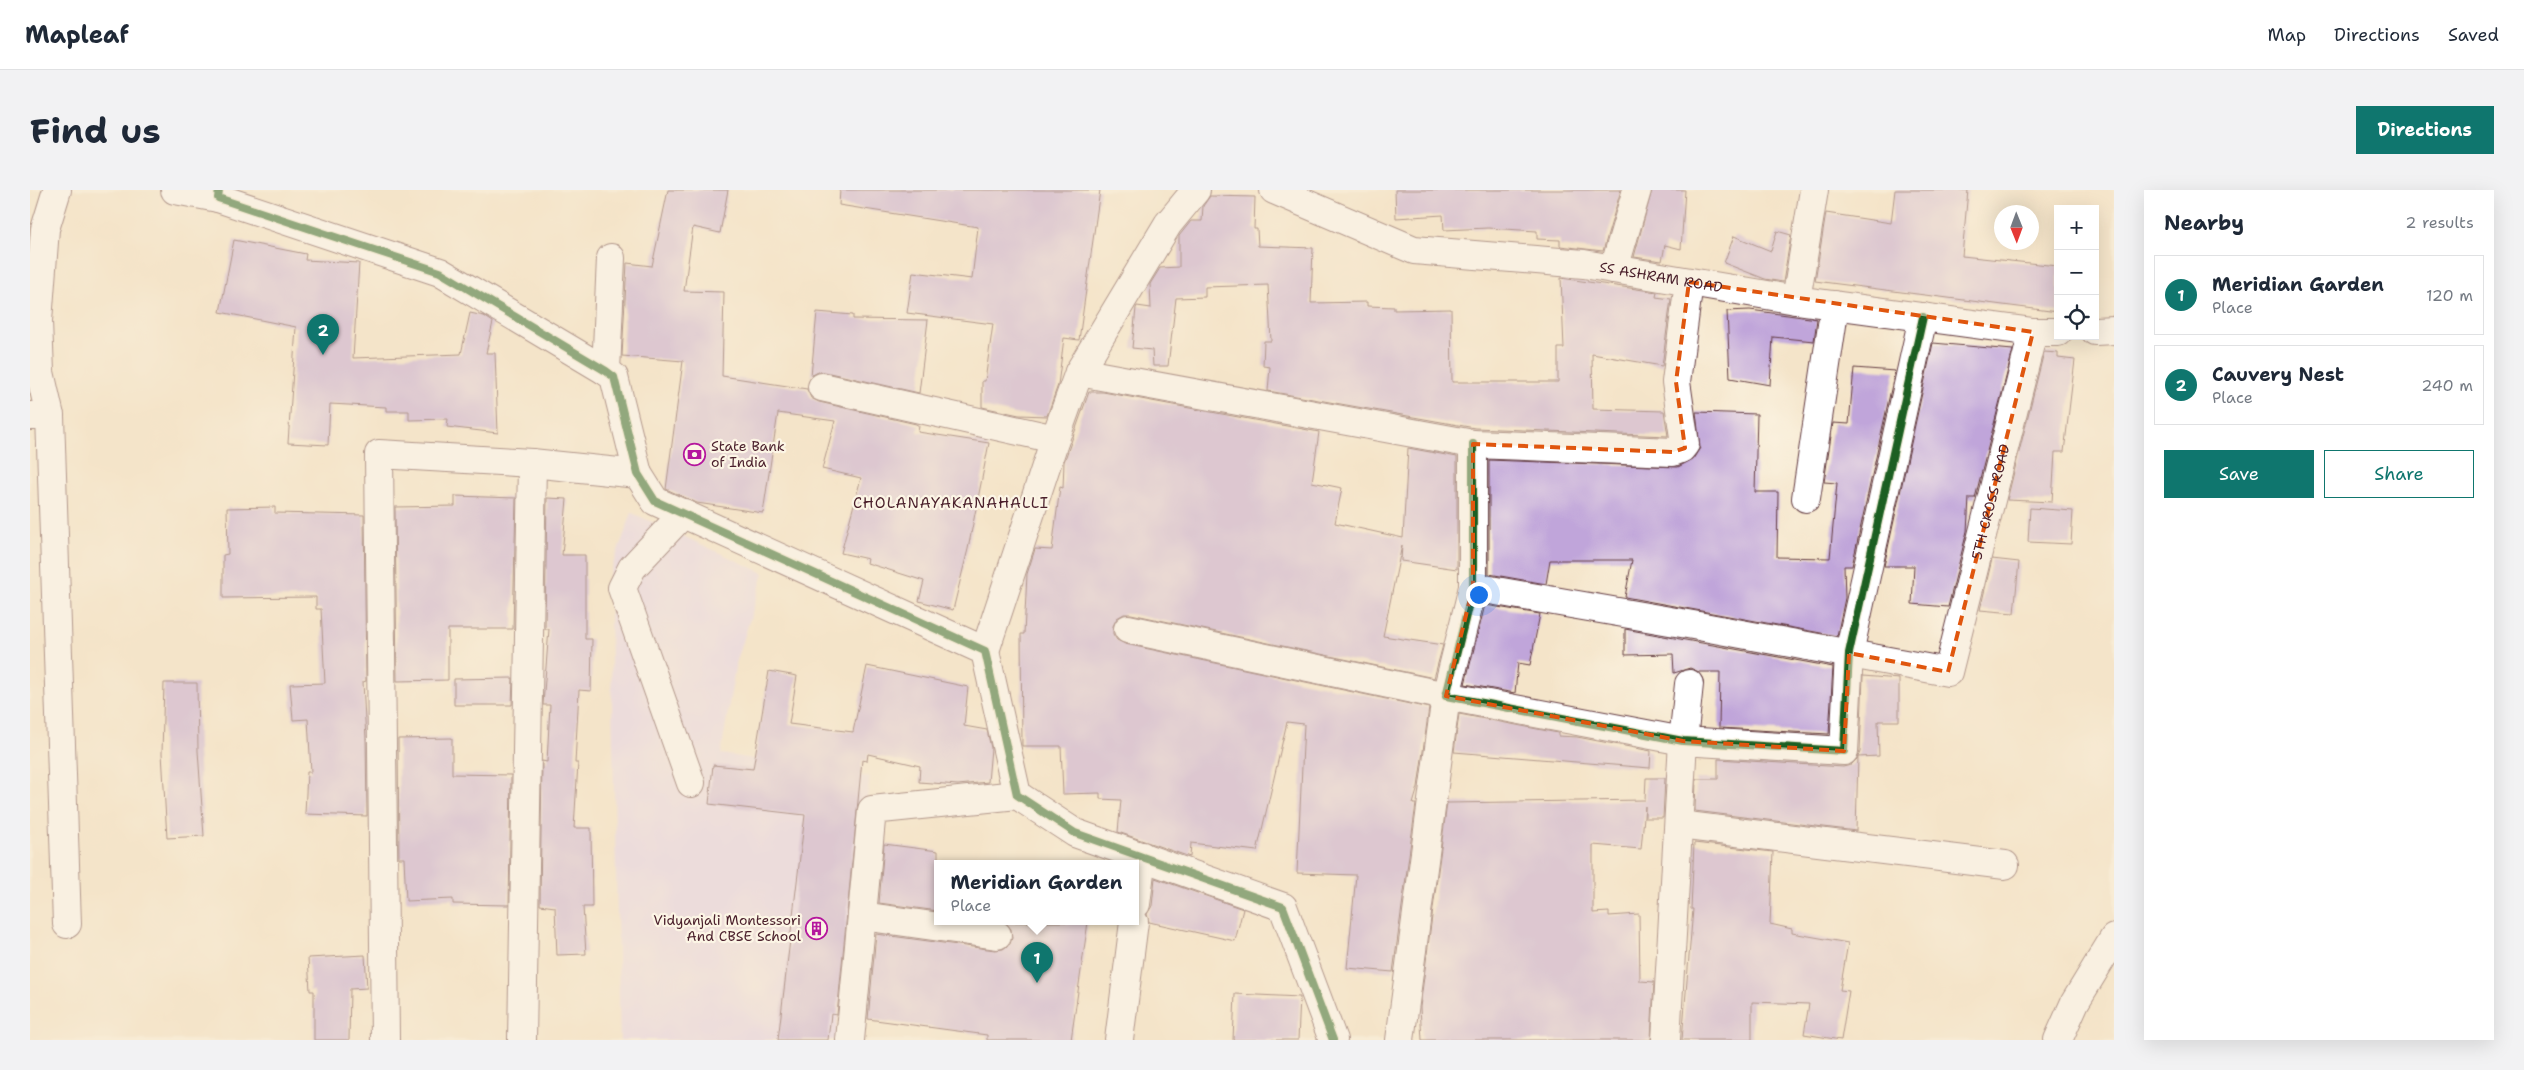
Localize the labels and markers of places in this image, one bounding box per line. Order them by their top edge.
pin: 2 [307,314,339,355]
place label: State Bank of India [711,437,785,471]
bank icon: State Bank of India [683,442,707,466]
place label: Vidyanjali Montessori And CBSE School [653,911,802,945]
building icon: Vidyanjali Montessori And CBSE School [805,916,829,940]
pin: 1 [1021,942,1053,983]

